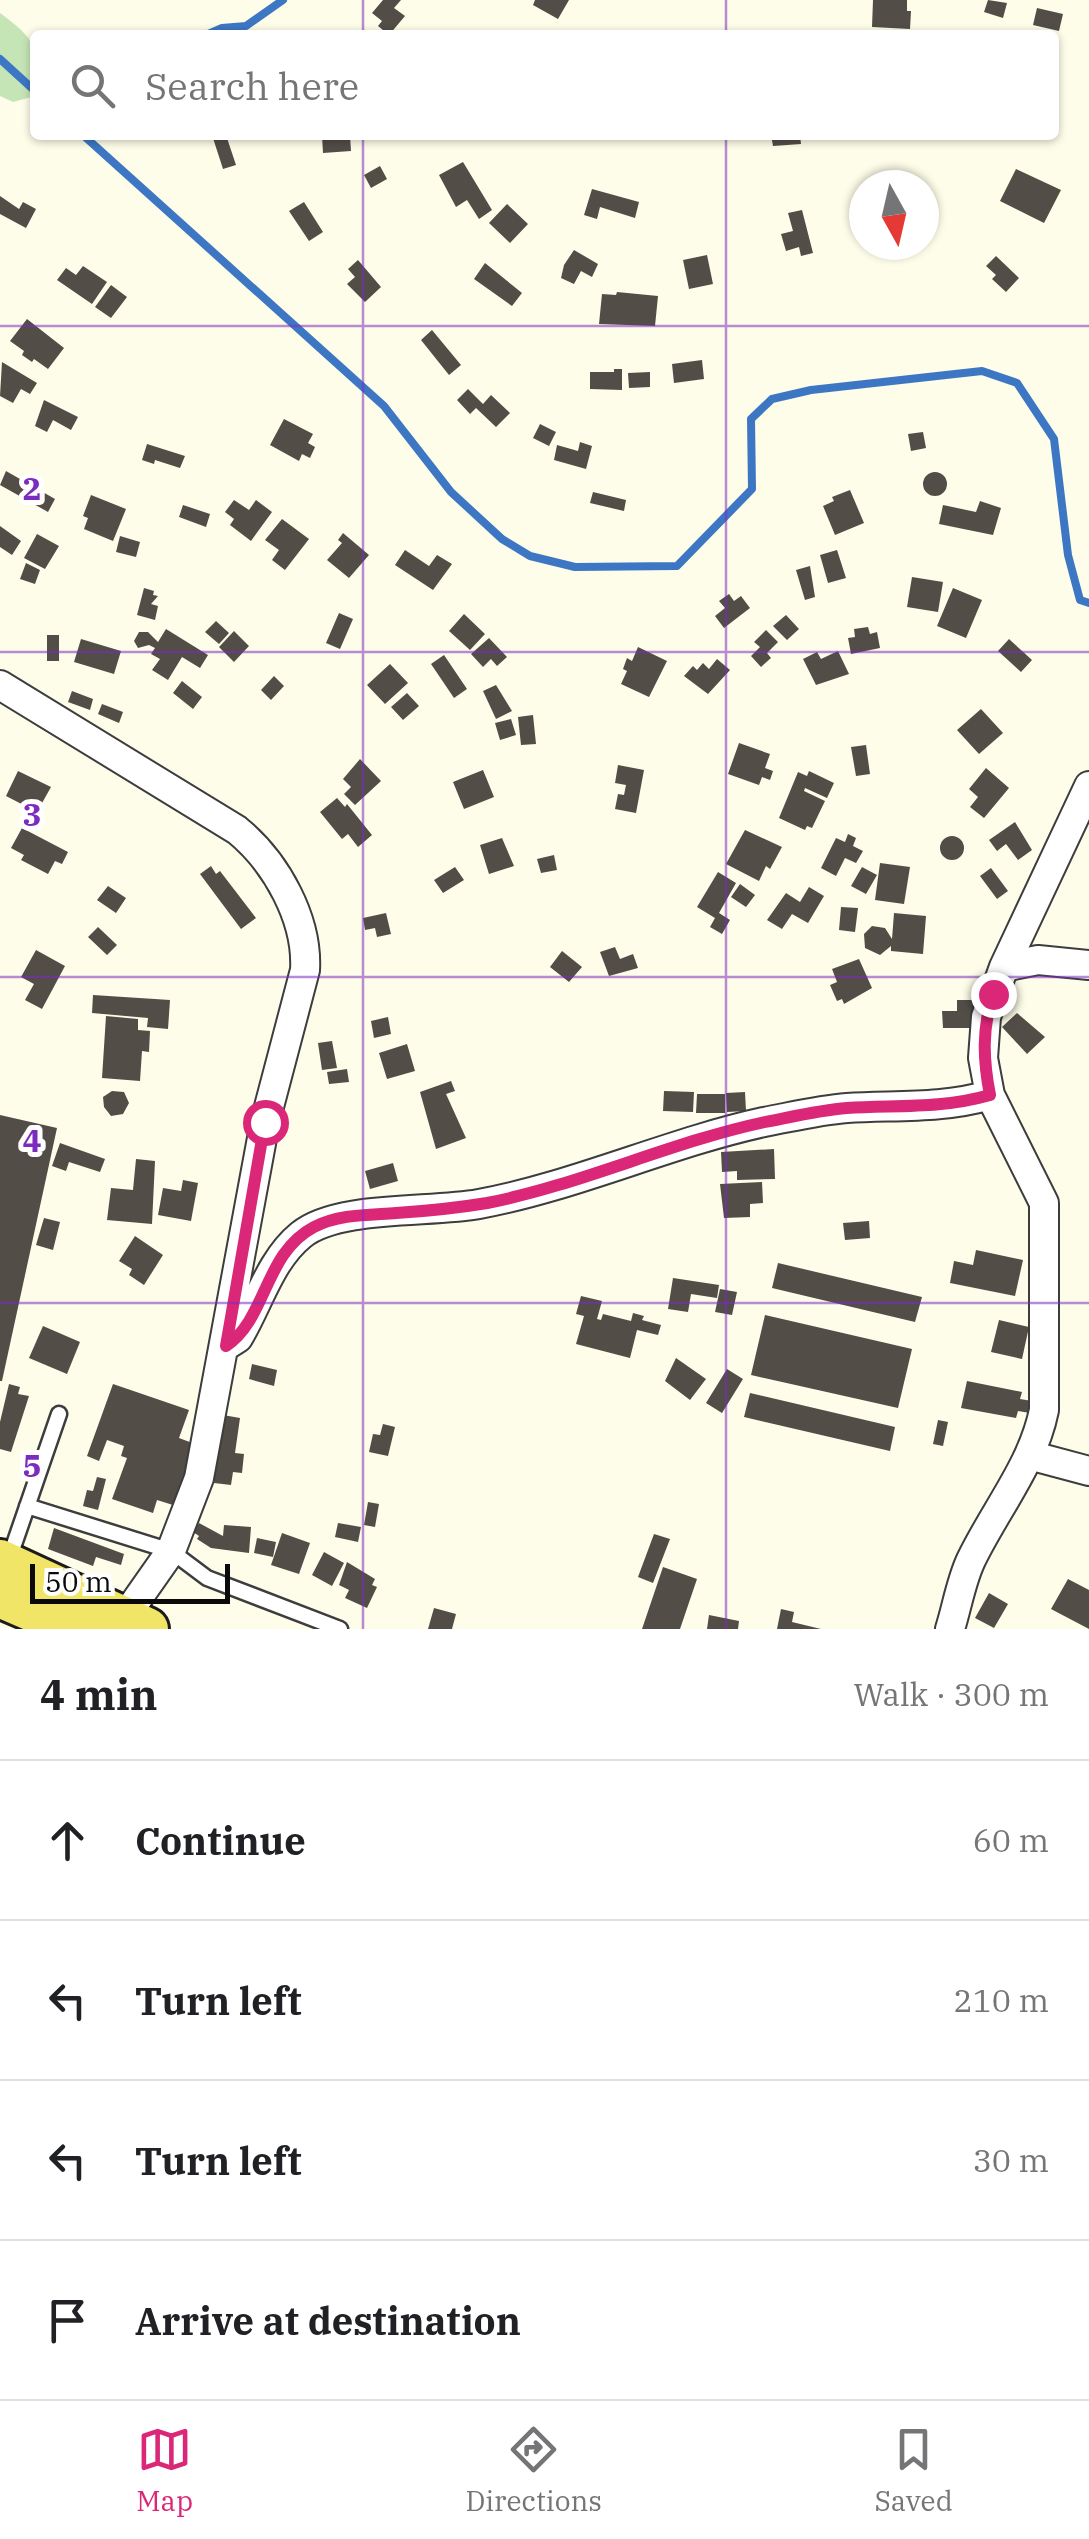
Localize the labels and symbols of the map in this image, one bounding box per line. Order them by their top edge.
north arrow [849,170,939,260]
text: 2 [22,467,42,509]
text: 3 [22,793,42,835]
route end [971,972,1017,1018]
route start [243,1100,289,1146]
text: 4 [22,1119,42,1161]
text: 5 [22,1444,42,1486]
scale bar [30,1559,230,1604]

